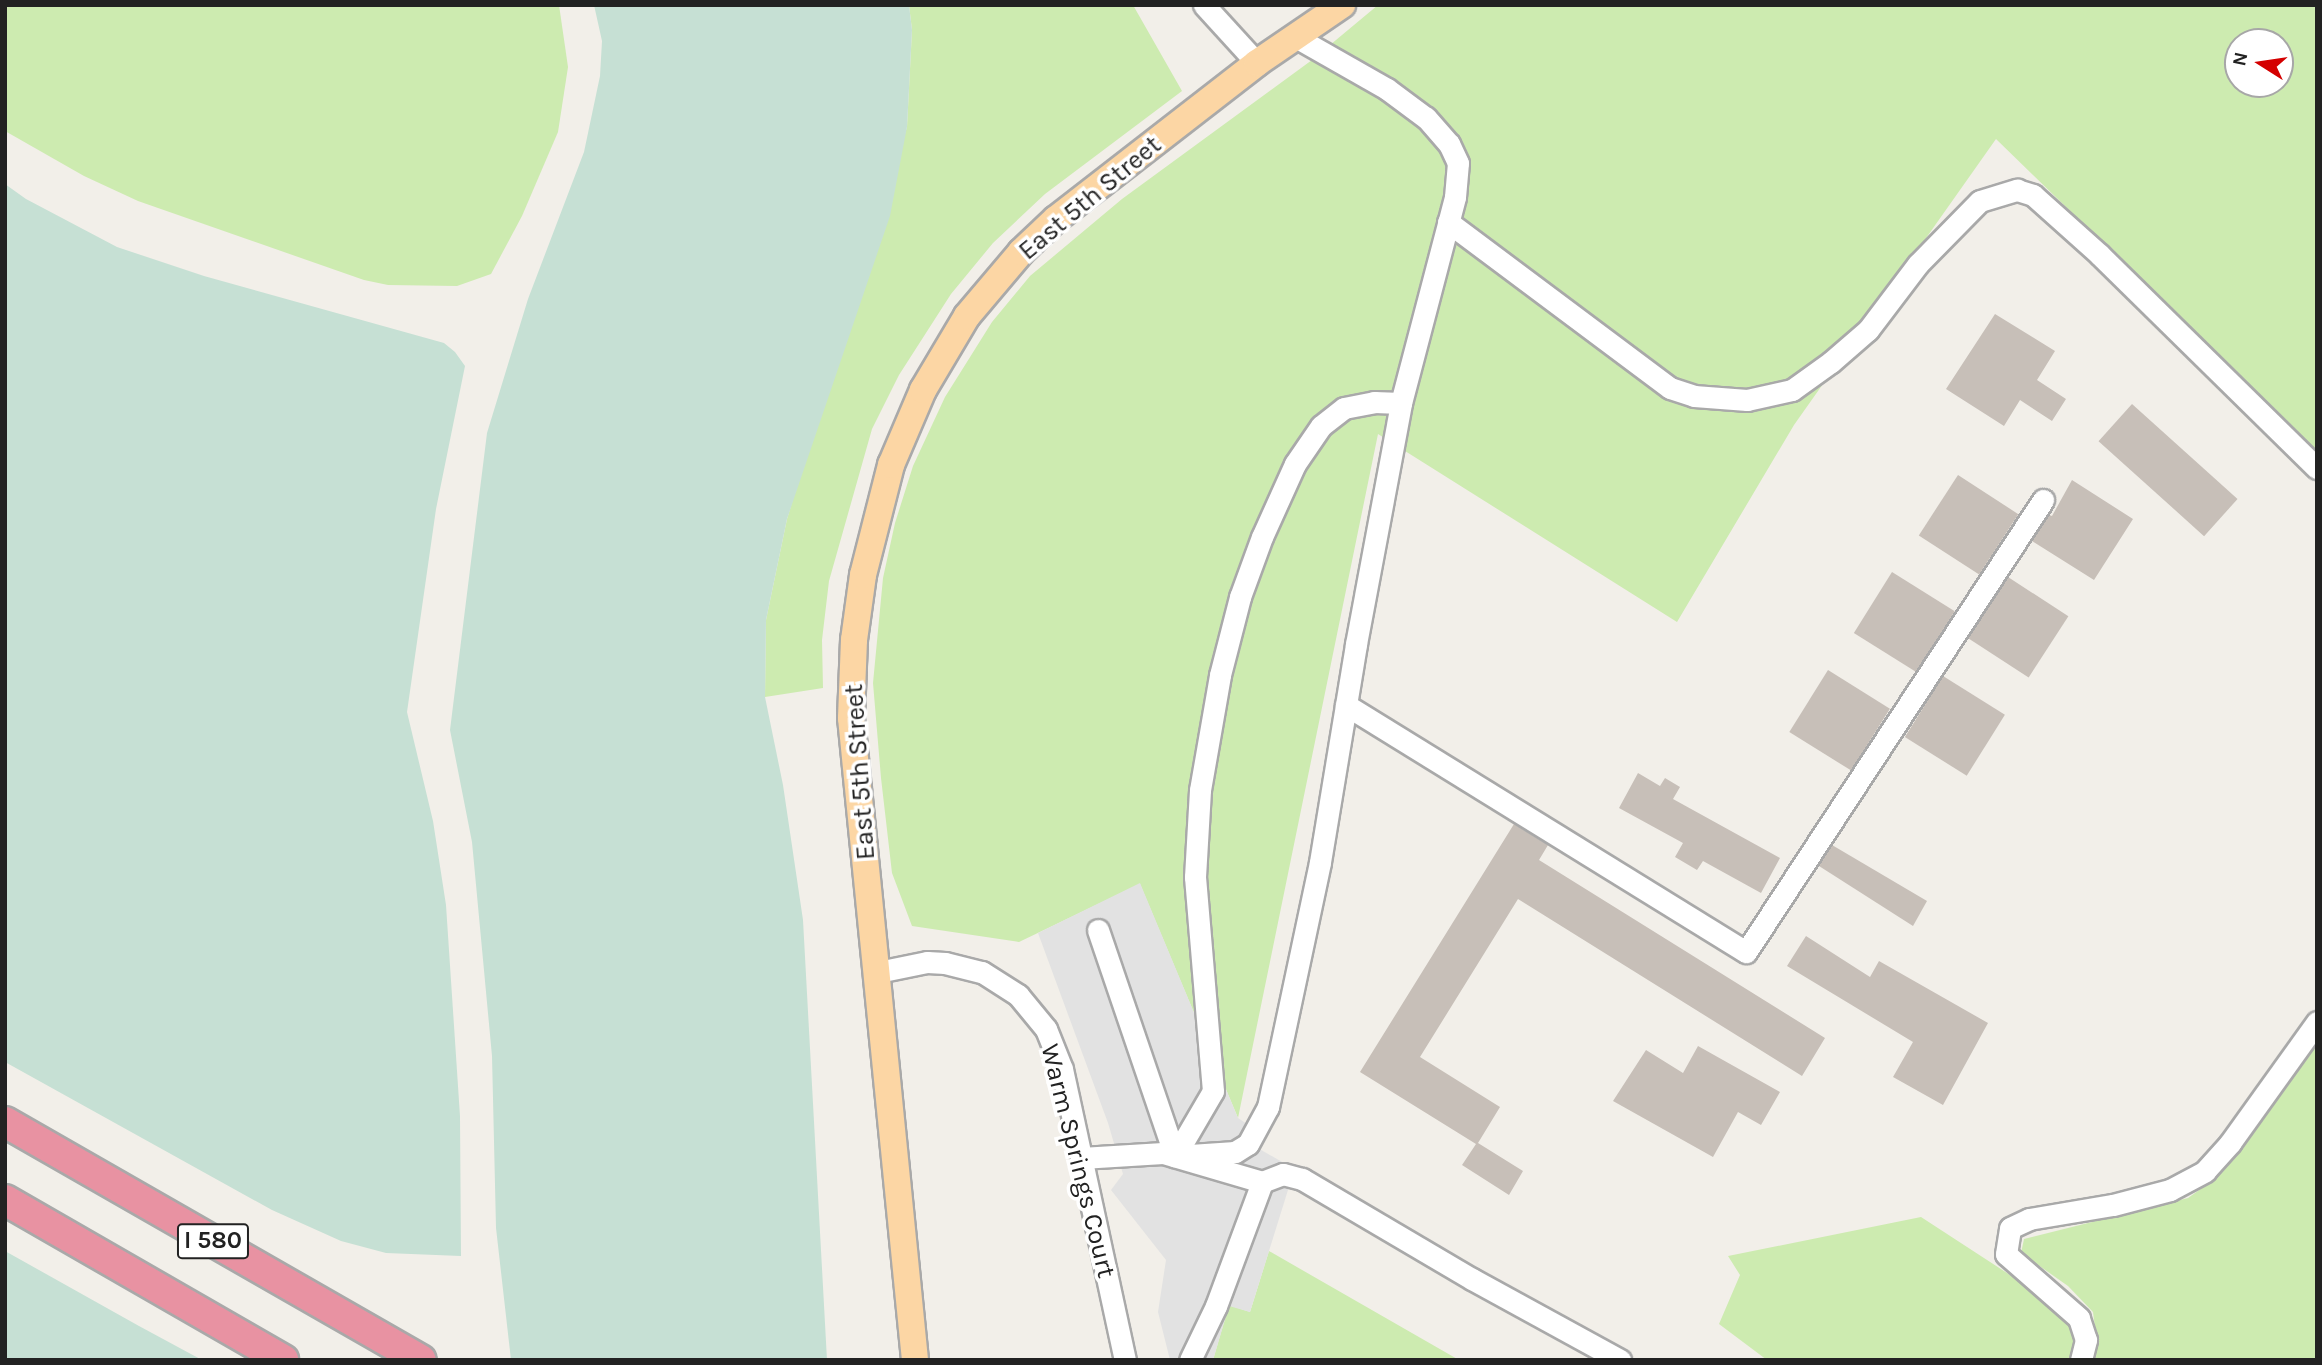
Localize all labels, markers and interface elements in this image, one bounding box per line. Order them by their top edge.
north arrow [2224,28,2294,98]
text: N [2228,50,2253,68]
street label: East 5th Street [1012,129,1168,267]
street label: East 5th Street [838,683,882,861]
street label: Warm Springs Court [1034,1041,1122,1281]
road number: I 580 [176,1220,250,1261]

